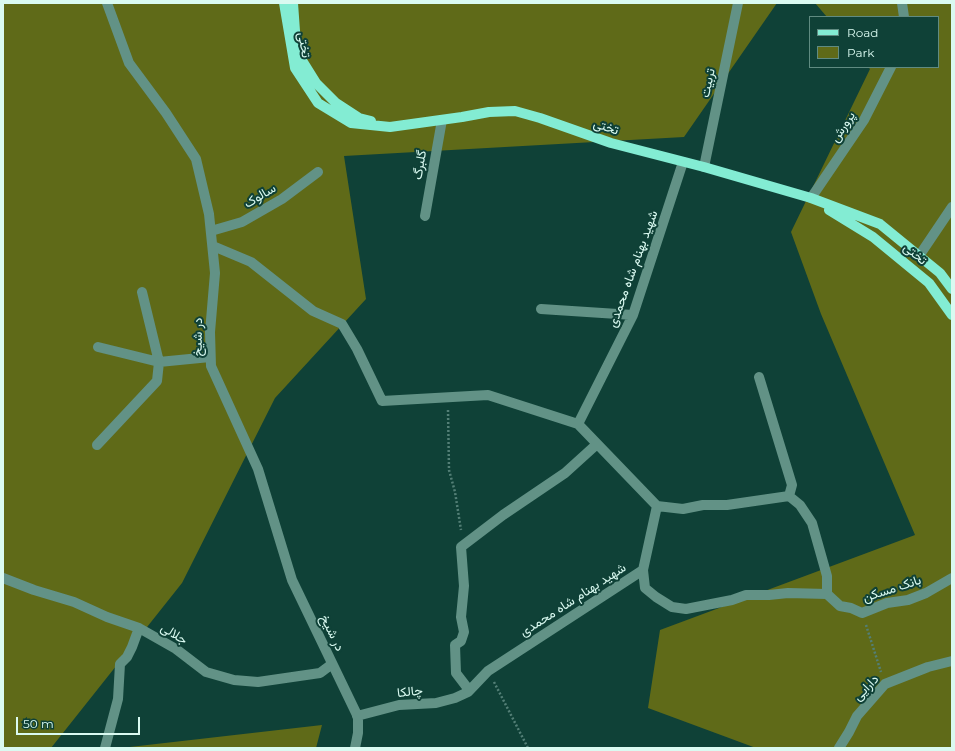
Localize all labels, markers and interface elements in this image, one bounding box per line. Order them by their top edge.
legend [809,16,939,68]
text: Road [847,25,878,40]
street label: تختی [294,31,314,59]
text: Park [847,45,874,60]
street label: تربیت [697,67,719,99]
street label: پرورش [827,109,859,145]
street label: تختی [591,116,621,138]
street label: گلبرگ [410,149,430,181]
street label: سالوک [241,180,279,212]
street label: شهید بهنام شاه محمدی [605,208,661,330]
street label: تختی [900,240,930,268]
street label: در شیخ [190,318,206,356]
street label: شهید بهنام شاه محمدی [517,560,629,640]
street label: بانک مسکن [861,572,923,606]
street label: در شیخ [317,612,347,654]
street label: جلالی [158,620,190,648]
street label: دارایی [850,672,882,704]
street label: چالکا [396,683,424,701]
scale bar [18,709,142,735]
text: 50 m [23,716,54,731]

